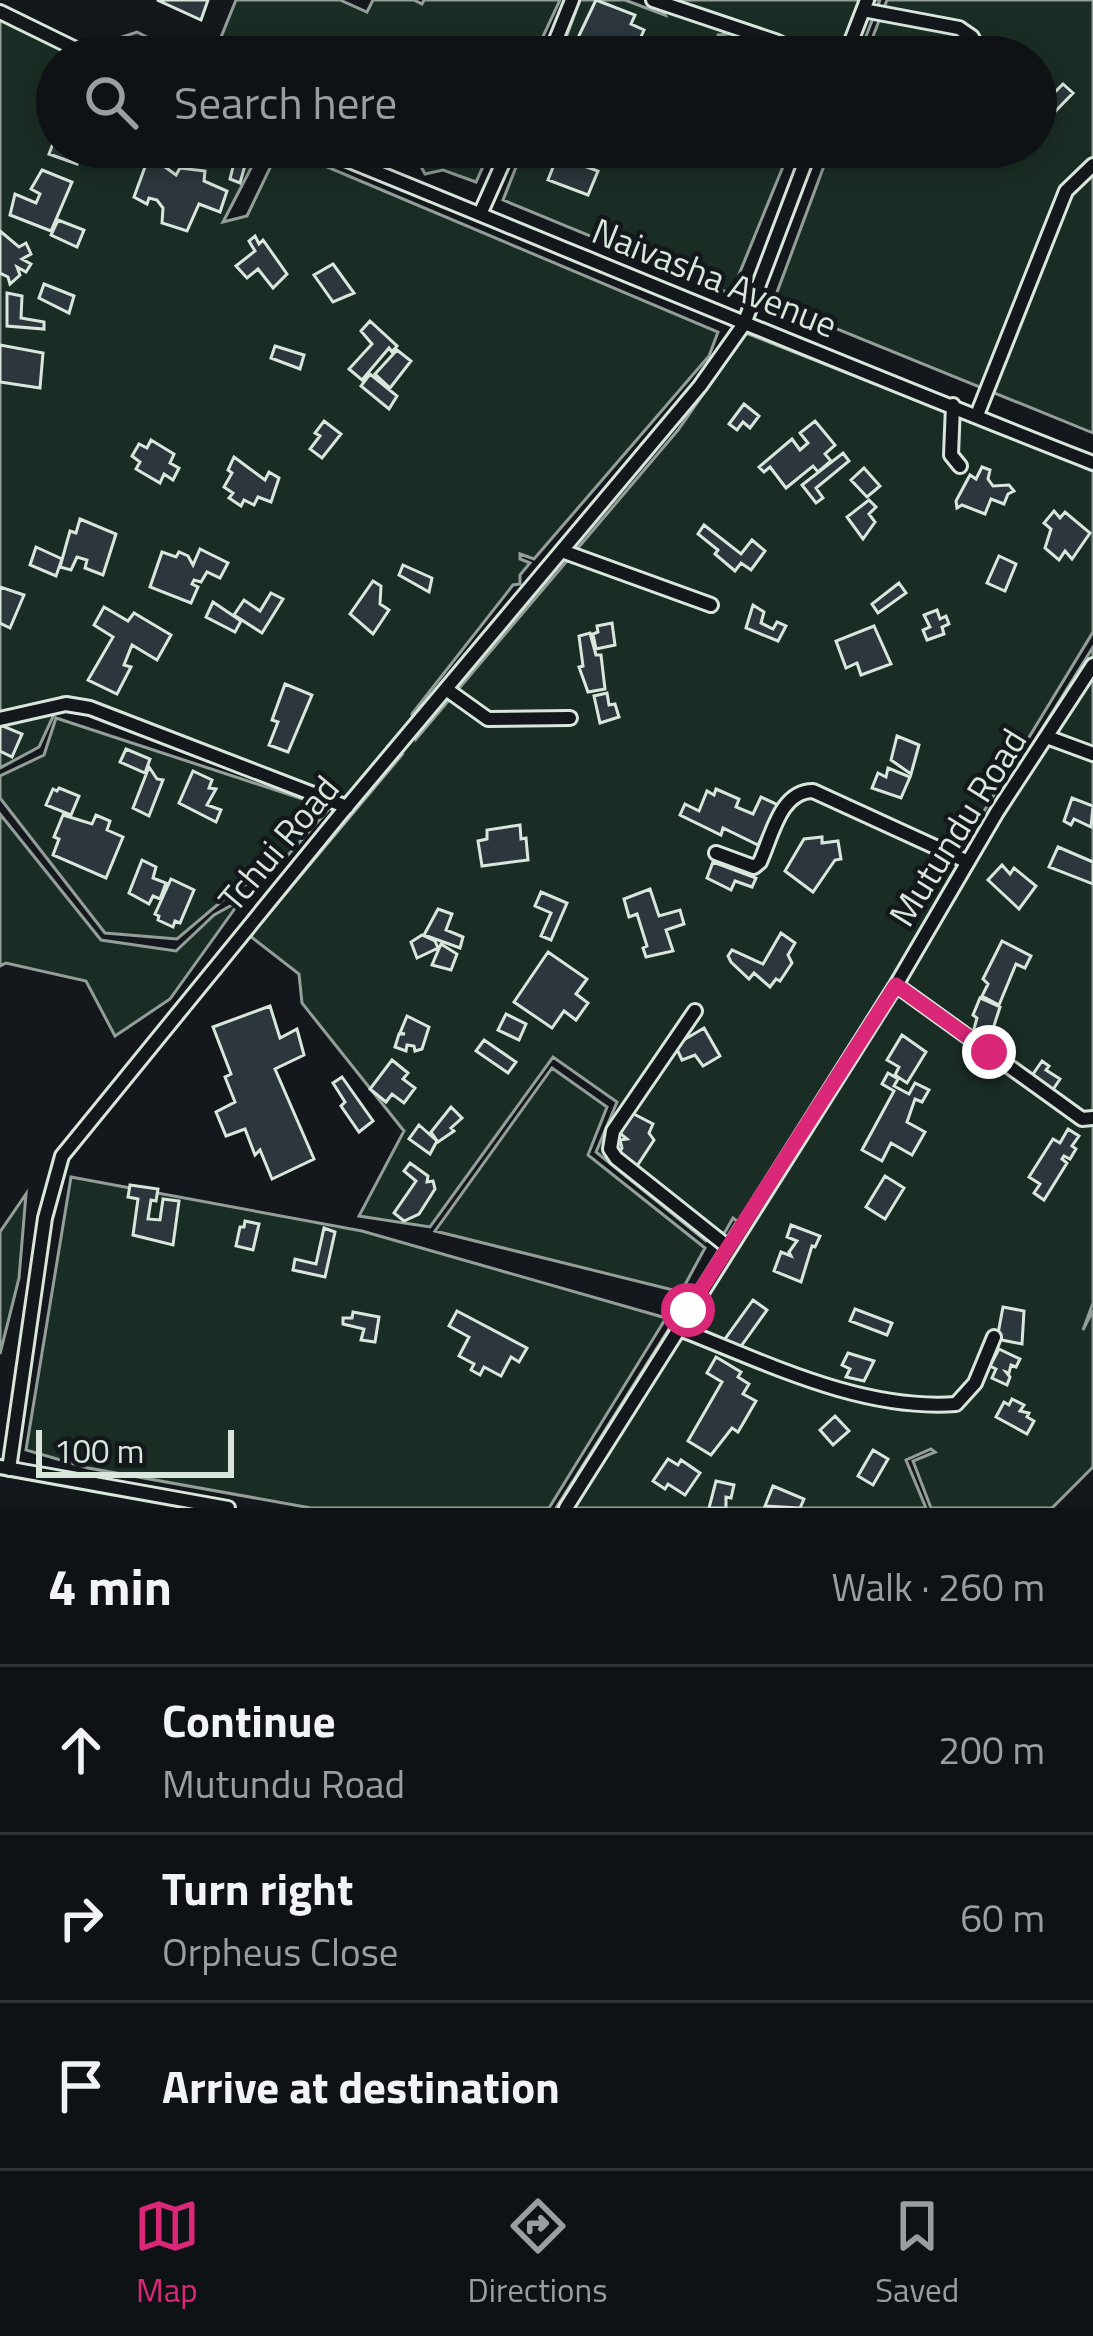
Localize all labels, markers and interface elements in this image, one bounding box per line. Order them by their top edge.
search box [36,36,1057,168]
text: Search here [174,68,397,136]
icon: search [78,69,144,135]
street label: Naivasha Avenue [584,203,846,351]
street label: Mutundu Road [874,717,1040,937]
street label: Tchui Road [204,763,352,923]
route end [962,1025,1016,1079]
route start [661,1283,715,1337]
scale bar [36,1424,234,1477]
text: 100 m [54,1426,144,1476]
text: 4 min [48,1547,172,1625]
text: Walk · 260 m [831,1557,1045,1616]
text: Continue [162,1686,336,1754]
icon: ahead [48,1717,114,1783]
text: 200 m [938,1720,1045,1779]
text: Mutundu Road [162,1754,405,1813]
text: Turn right [162,1854,353,1922]
icon: right [48,1885,114,1951]
text: 60 m [960,1888,1045,1947]
text: Orpheus Close [162,1922,399,1981]
text: Arrive at destination [162,2052,560,2120]
icon: arrive [48,2053,114,2119]
tab: Map [134,2193,200,2315]
tab: Directions [468,2193,607,2315]
tab: Saved [875,2193,959,2315]

